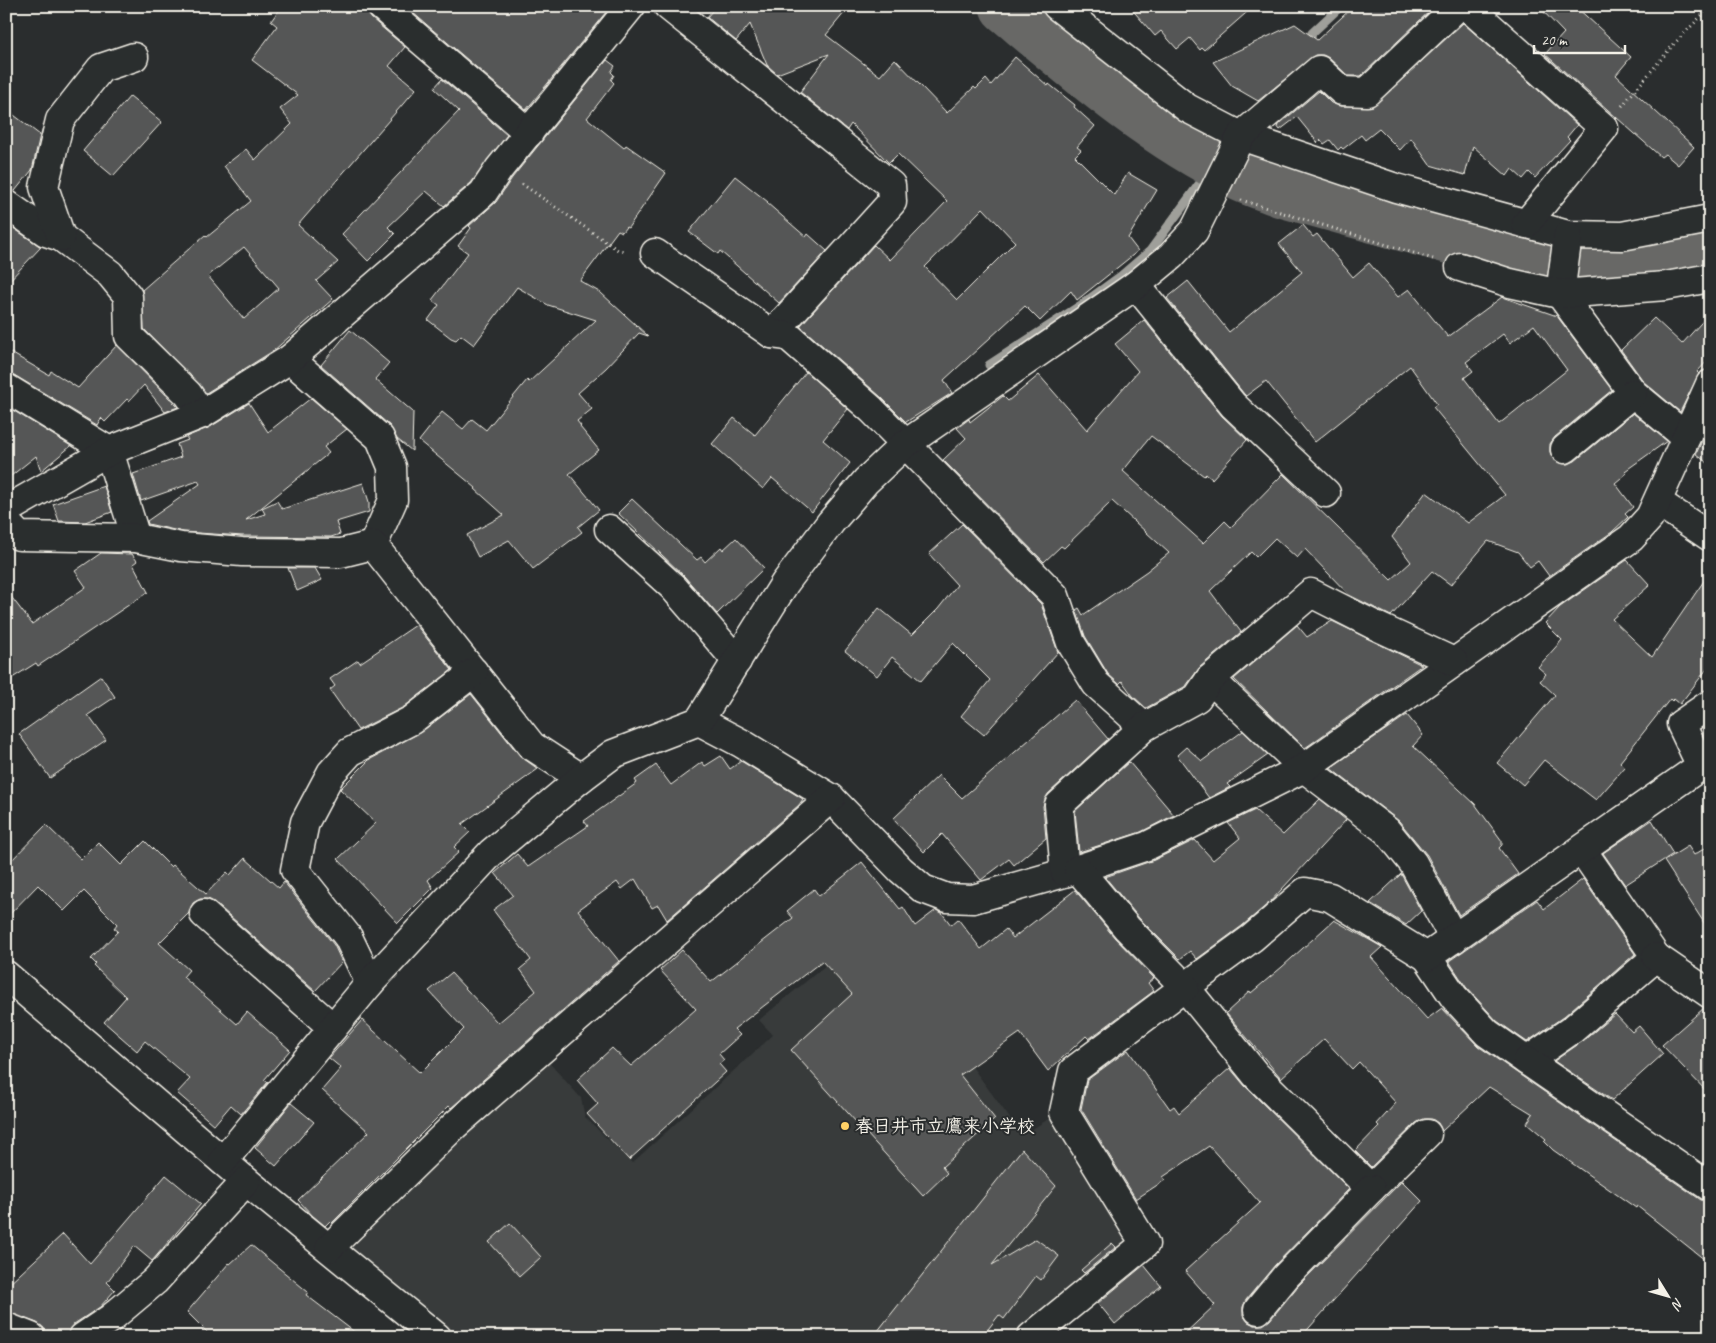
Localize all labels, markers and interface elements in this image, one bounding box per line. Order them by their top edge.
scale bar [1534,22,1625,54]
text: 20 m [1541,31,1568,50]
place label: 春日井市立鷹来小学校 [855,1115,1035,1137]
marker: 春日井市立鷹来小学校 [839,1120,851,1132]
north arrow [1644,1270,1694,1320]
text: N [1667,1295,1687,1314]

